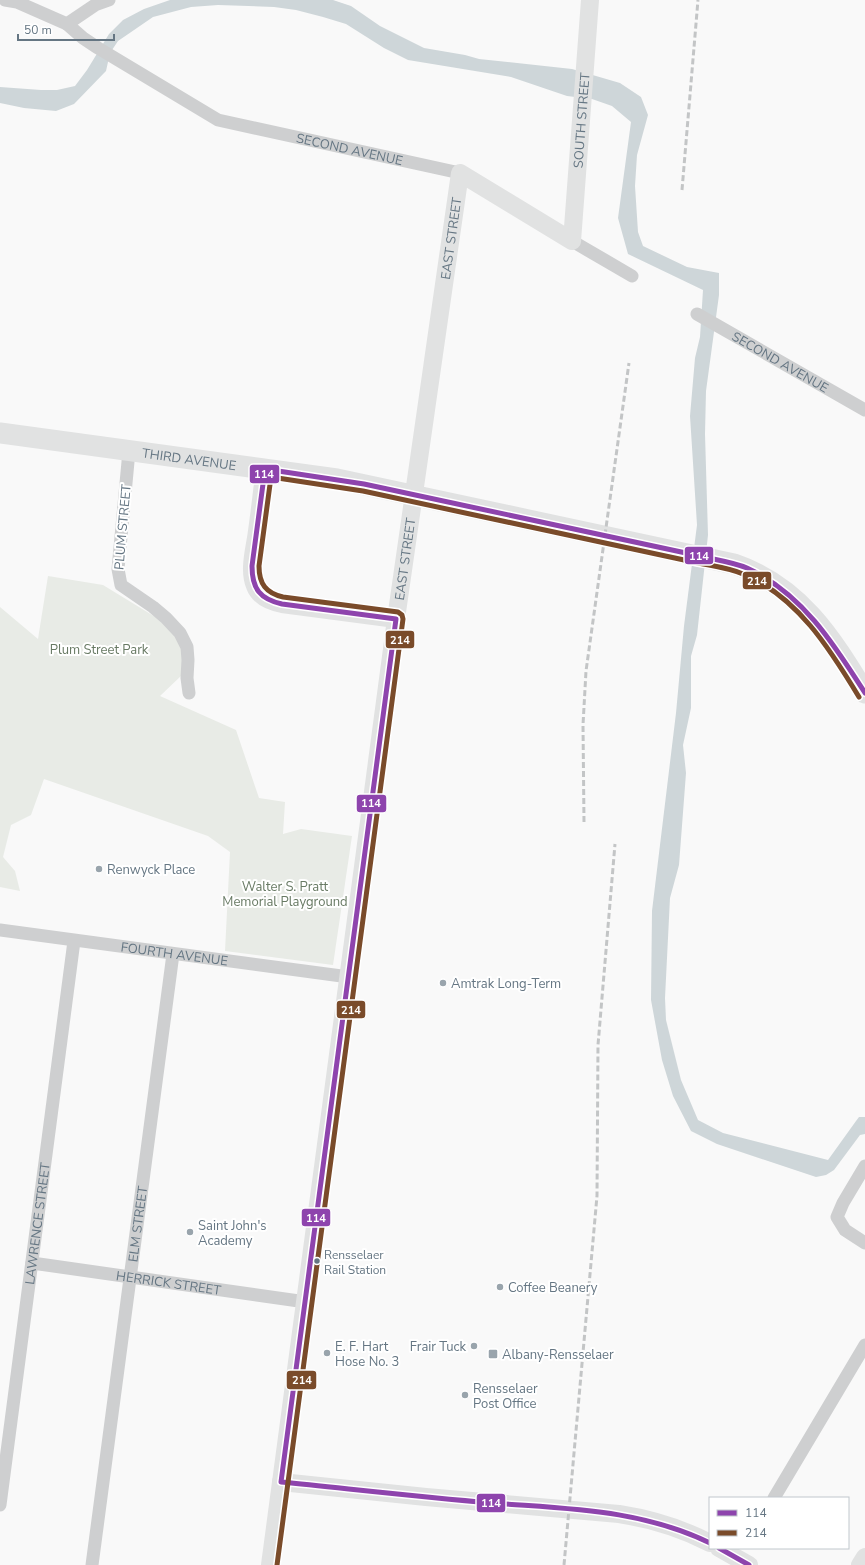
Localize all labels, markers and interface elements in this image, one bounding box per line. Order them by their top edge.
scale bar [18,16,114,42]
text: 50 m [24,22,52,38]
street label: SOUTH STREET [569,72,595,169]
street label: SECOND AVENUE [294,129,404,170]
street label: EAST STREET [437,196,466,281]
street label: SECOND AVENUE [728,328,831,397]
street label: THIRD AVENUE [141,444,237,475]
line badge: 114 [249,464,280,484]
text: 114 [254,467,274,482]
street label: PLUM STREET [110,483,136,571]
street label: EAST STREET [391,517,420,601]
line badge: 114 [684,546,714,565]
text: 114 [689,549,709,564]
line badge: 214 [742,571,772,590]
text: 214 [747,574,767,589]
line badge: 214 [385,630,415,649]
text: 214 [390,633,410,648]
park label: Plum Street Park [50,641,149,659]
line badge: 114 [356,794,387,813]
text: 114 [361,796,381,811]
place label: Renwyck Place [107,861,195,879]
marker: Renwyck Place [94,864,104,874]
park label: Walter S. Pratt Memorial Playground [222,878,348,911]
street label: FOURTH AVENUE [120,938,229,971]
place label: Amtrak Long-Term [451,975,561,993]
marker: Amtrak Long-Term [438,978,448,988]
line badge: 214 [336,1000,366,1019]
text: 214 [341,1003,361,1018]
street label: LAWRENCE STREET [21,1161,55,1286]
street label: ELM STREET [124,1185,152,1263]
line badge: 114 [301,1208,331,1227]
text: 114 [306,1211,326,1226]
place label: Saint John's Academy [198,1217,267,1250]
marker: Saint John's Academy [185,1227,195,1237]
place label: Rensselaer Rail Station [324,1247,386,1278]
marker: Rensselaer Rail Station [312,1256,322,1266]
street label: HERRICK STREET [115,1267,222,1300]
place label: Coffee Beanery [508,1279,598,1297]
marker: Coffee Beanery [495,1282,505,1292]
place label: E. F. Hart Hose No. 3 [335,1338,399,1371]
place label: Frair Tuck [410,1338,466,1356]
marker: Frair Tuck [469,1341,479,1351]
place label: Albany-Rensselaer [502,1346,614,1364]
marker: E. F. Hart Hose No. 3 [322,1348,332,1358]
marker: Albany-Rensselaer [487,1348,499,1360]
line badge: 214 [286,1370,317,1390]
text: 214 [292,1373,312,1388]
place label: Rensselaer Post Office [473,1380,538,1413]
marker: Rensselaer Post Office [460,1390,470,1400]
line badge: 114 [476,1493,506,1513]
text: 114 [481,1496,501,1511]
legend [709,1497,849,1549]
text: 114 [745,1505,767,1521]
text: 214 [745,1525,767,1541]

